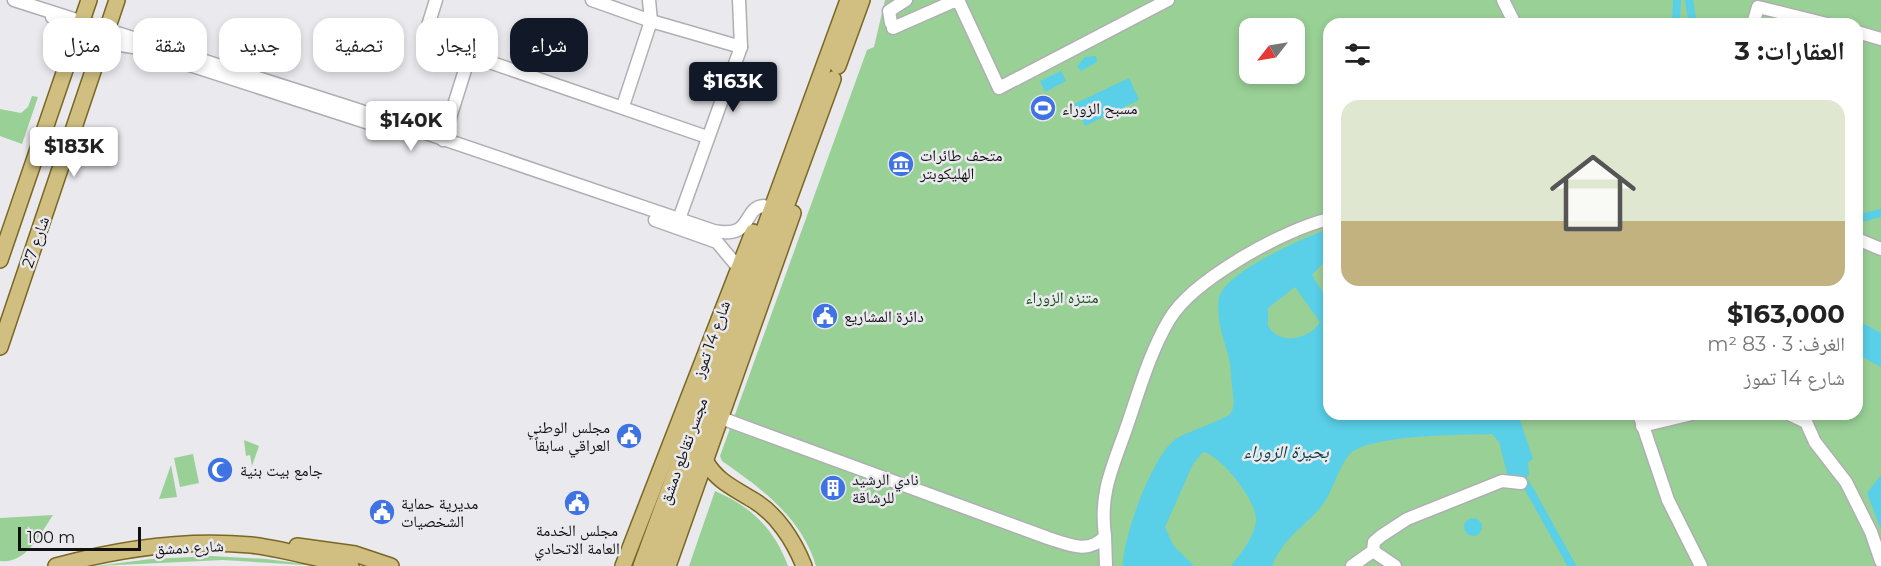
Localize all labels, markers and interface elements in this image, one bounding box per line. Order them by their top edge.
chip: منزل [43,18,121,72]
chip: شقة [133,18,207,72]
chip: جديد [219,18,301,72]
chip: تصفية [313,18,404,72]
chip: إيجار [416,18,498,72]
chip: شراء [510,18,588,72]
north arrow [1239,18,1305,84]
map controls [1239,18,1305,84]
text: العقارات: 3 [1734,35,1845,67]
icon: filters [1341,38,1374,71]
pin: $163K [691,62,775,113]
text: $163K [703,69,763,93]
sports icon: مسبح الزوراء [1028,93,1058,123]
place label: مسبح الزوراء [1062,99,1138,119]
pin: $140K [369,101,453,152]
text: $140K [380,108,442,132]
pin: $183K [32,127,116,178]
text: $183K [44,134,104,158]
icon: home [1539,139,1647,247]
place label: متحف طائرات الهليكوبتر [919,146,1003,183]
museum icon: متحف طائرات الهليكوبتر [886,149,916,179]
street label: شارع 27 [18,214,54,271]
park label: متنزه الزوراء [1025,288,1099,307]
street label: شارع 14 تموز [688,298,735,382]
text: $163,000 [1727,298,1845,330]
public building icon: دائرة المشاريع [810,301,840,331]
place label: دائرة المشاريع [844,307,924,327]
text: الغرف: 3 · 83 m² [1707,332,1845,356]
text: شارع 14 تموز [1744,366,1845,390]
street label: مجسر تقاطع دمشق [655,395,713,507]
place label: مجلس الوطني العراقي سابقاً [527,418,610,458]
public building icon: مجلس الوطني العراقي سابقاً [614,421,644,451]
water label: بحيرة الزوراء [1243,441,1330,463]
mosque icon: جامع بيت بنية [205,455,235,485]
place label: جامع بيت بنية [240,461,323,481]
place label: نادي الرشيد للرشاقة [852,470,919,507]
building icon: نادي الرشيد للرشاقة [818,473,848,503]
public building icon: مجلس الخدمة العامة الاتحادي [562,488,592,518]
place label: مديرية حماية الشخصيات [401,494,478,531]
public building icon: مديرية حماية الشخصيات [367,497,397,527]
place label: مجلس الخدمة العامة الاتحادي [534,521,620,561]
scale bar [18,524,141,552]
text: 100 m [27,528,75,547]
street label: شارع دمشق [154,536,224,560]

